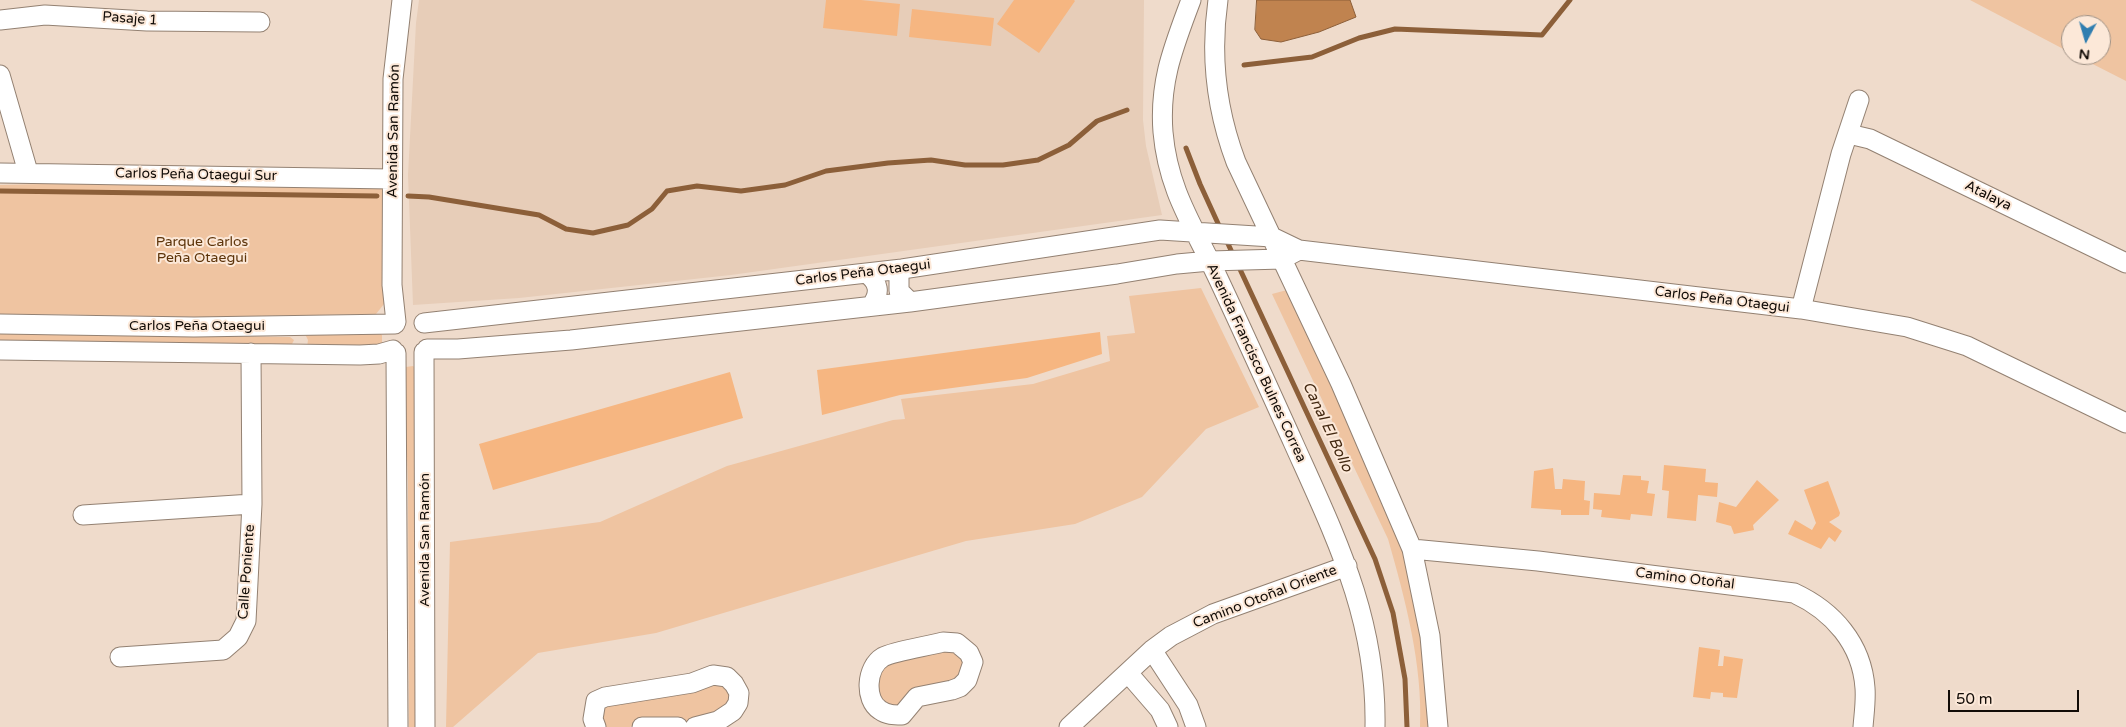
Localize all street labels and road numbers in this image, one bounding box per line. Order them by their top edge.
street label: Pasaje 1 [102,9,158,29]
street label: Avenida San Ramón [384,64,404,198]
street label: Carlos Peña Otaegui Sur [115,165,277,185]
street label: Atalaya [1962,178,2014,214]
street label: Carlos Peña Otaegui [795,256,931,290]
street label: Avenida Francisco Bulnes Correa [1202,261,1310,465]
street label: Carlos Peña Otaegui [1654,283,1790,317]
street label: Carlos Peña Otaegui [129,318,265,334]
street label: Avenida San Ramón [417,473,433,607]
street label: Calle Poniente [235,524,259,620]
street label: Camino Otoñal Oriente [1191,562,1339,632]
street label: Camino Otoñal [1635,565,1735,593]

